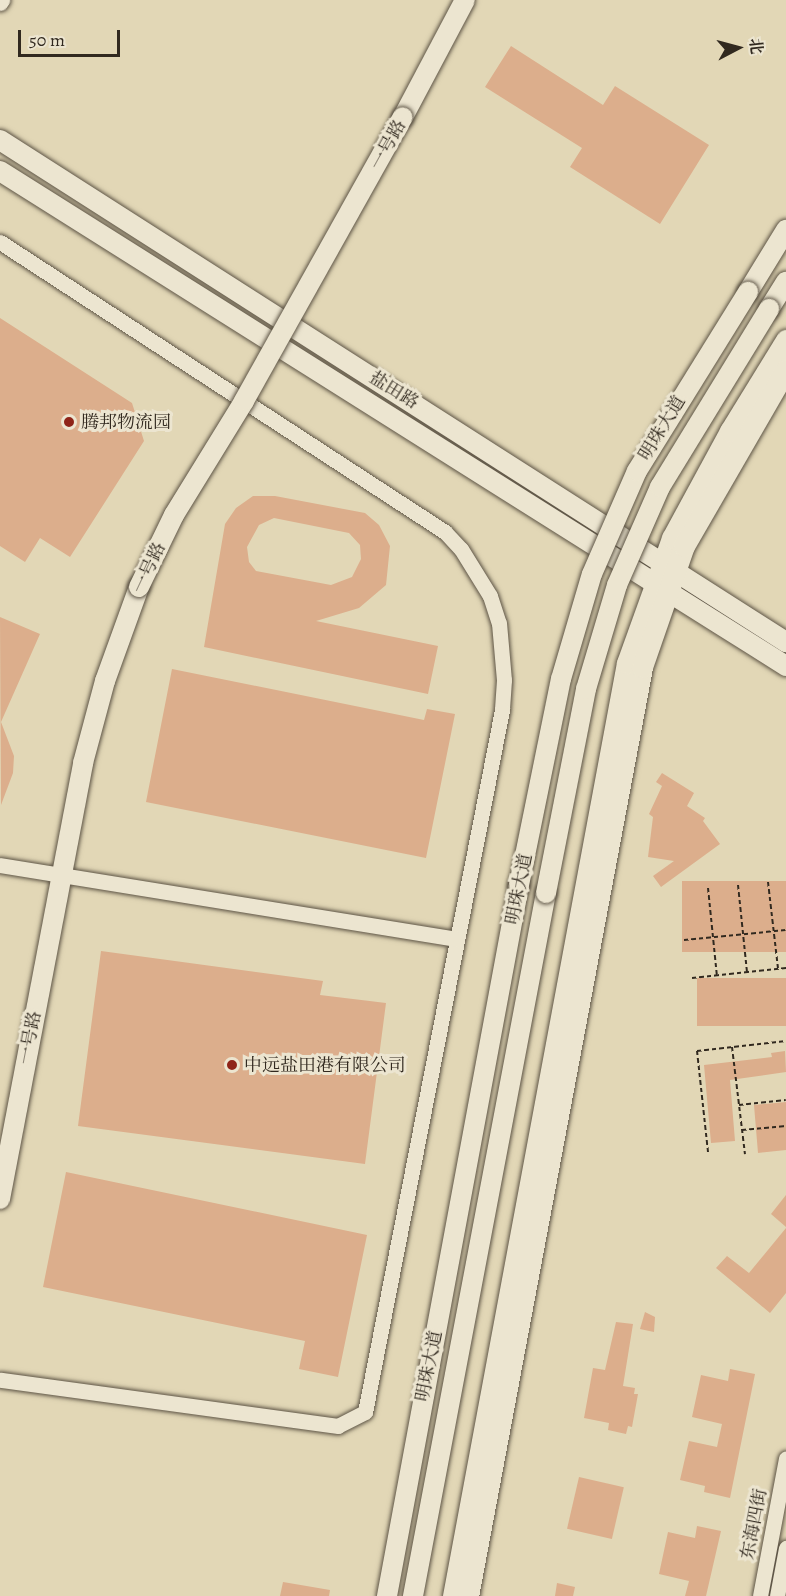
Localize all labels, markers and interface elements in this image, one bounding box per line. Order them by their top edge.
scale bar [21,18,123,56]
north arrow [708,18,768,78]
text: 50 m [29,28,65,52]
text: 北 [744,37,768,55]
street label: 一号路 [365,116,411,174]
street label: 盐田路 [365,367,423,413]
street label: 明珠大道 [634,392,690,464]
place label: 腾邦物流园 [81,411,171,433]
marker: 腾邦物流园 [62,415,76,429]
street label: 一号路 [128,539,170,597]
street label: 明珠大道 [502,852,536,926]
street label: 一号路 [14,1009,46,1067]
place label: 中远盐田港有限公司 [244,1054,406,1076]
marker: 中远盐田港有限公司 [225,1058,239,1072]
street label: 明珠大道 [412,1329,446,1403]
street label: 东海四街 [737,1487,771,1561]

